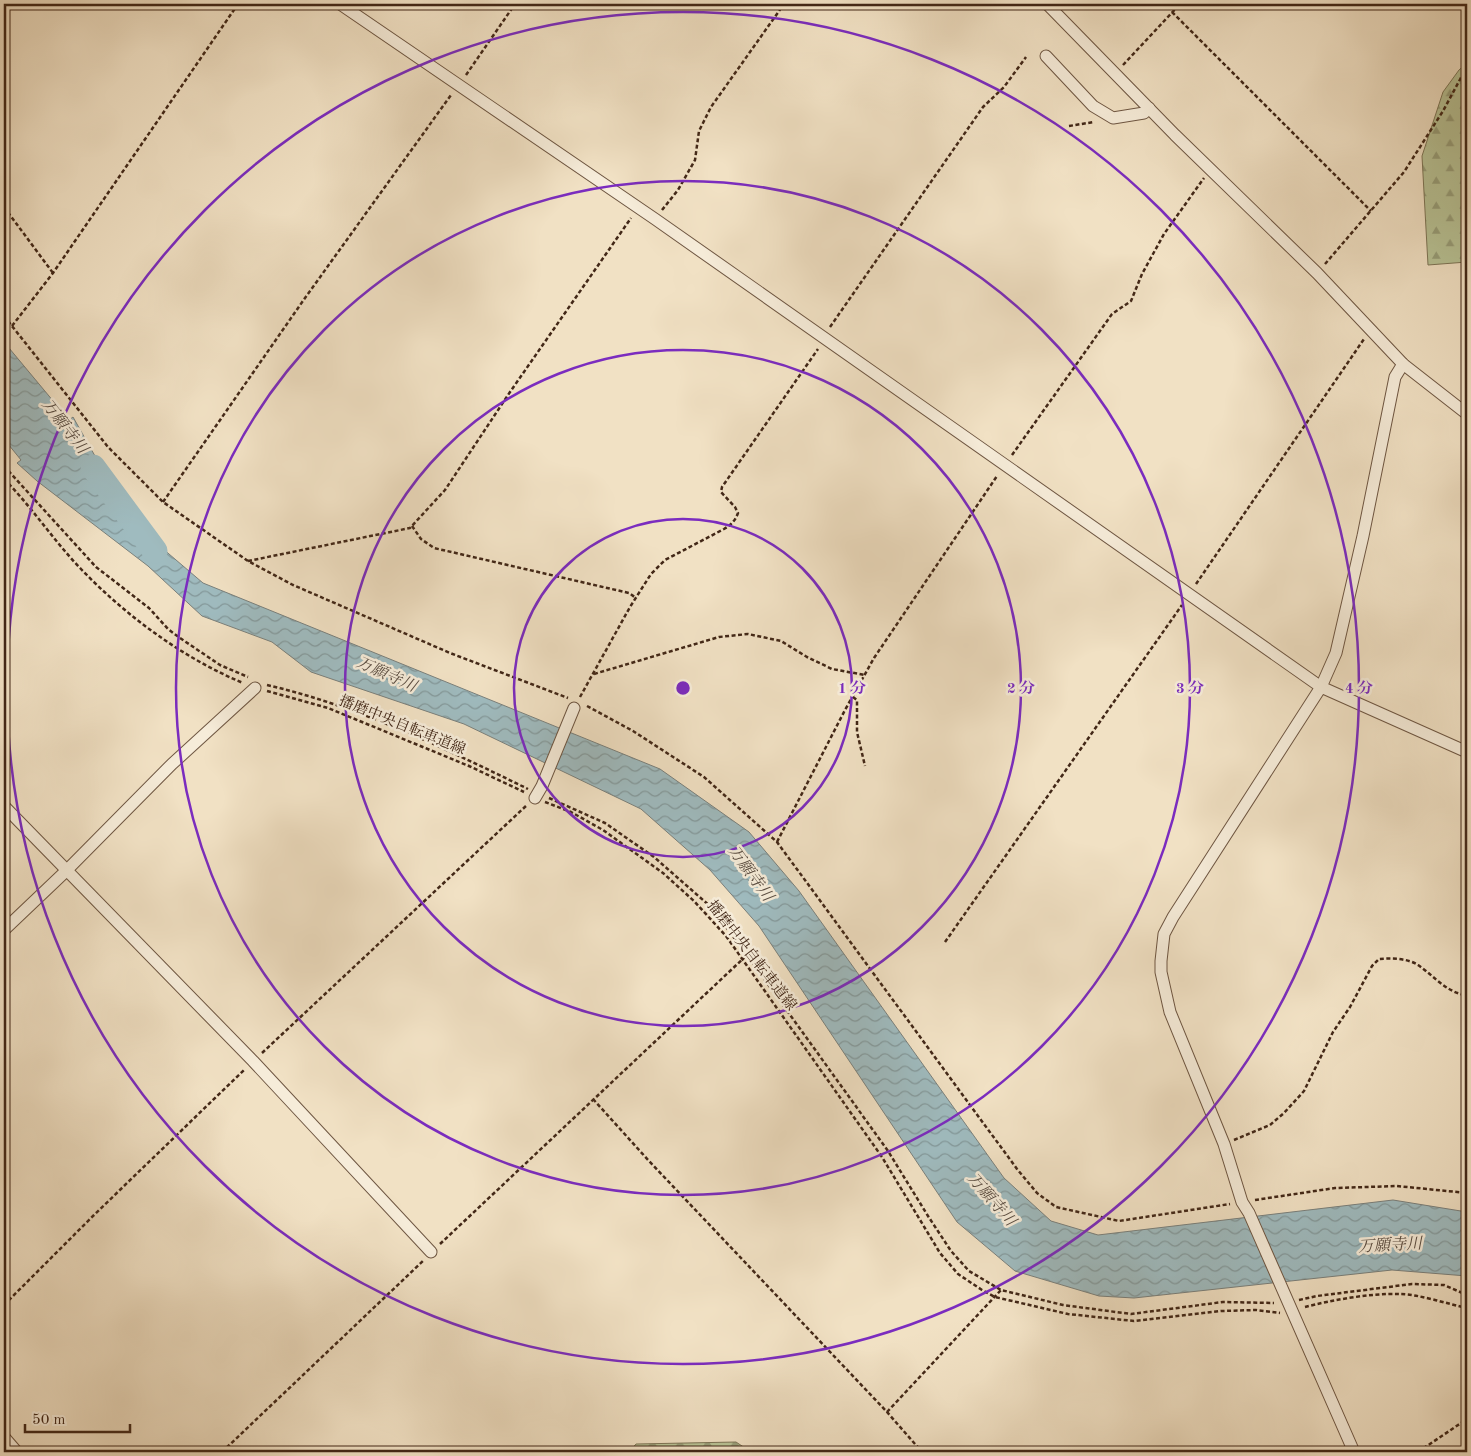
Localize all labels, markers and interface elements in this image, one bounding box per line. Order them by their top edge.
water label: 万願寺川 [38,396,93,459]
water label: 万願寺川 [354,653,421,696]
centre of rings [674,679,692,697]
text: 1 分 [838,680,866,697]
text: 2 分 [1007,680,1035,697]
text: 3 分 [1176,680,1204,697]
text: 4 分 [1345,680,1373,697]
street label: 播磨中央自転車道線 [337,692,468,758]
water label: 万願寺川 [725,842,778,906]
street label: 播磨中央自転車道線 [704,897,800,1014]
water label: 万願寺川 [964,1169,1021,1231]
water label: 万願寺川 [1358,1234,1424,1256]
scale bar [25,1401,130,1433]
text: 50 m [32,1413,66,1428]

